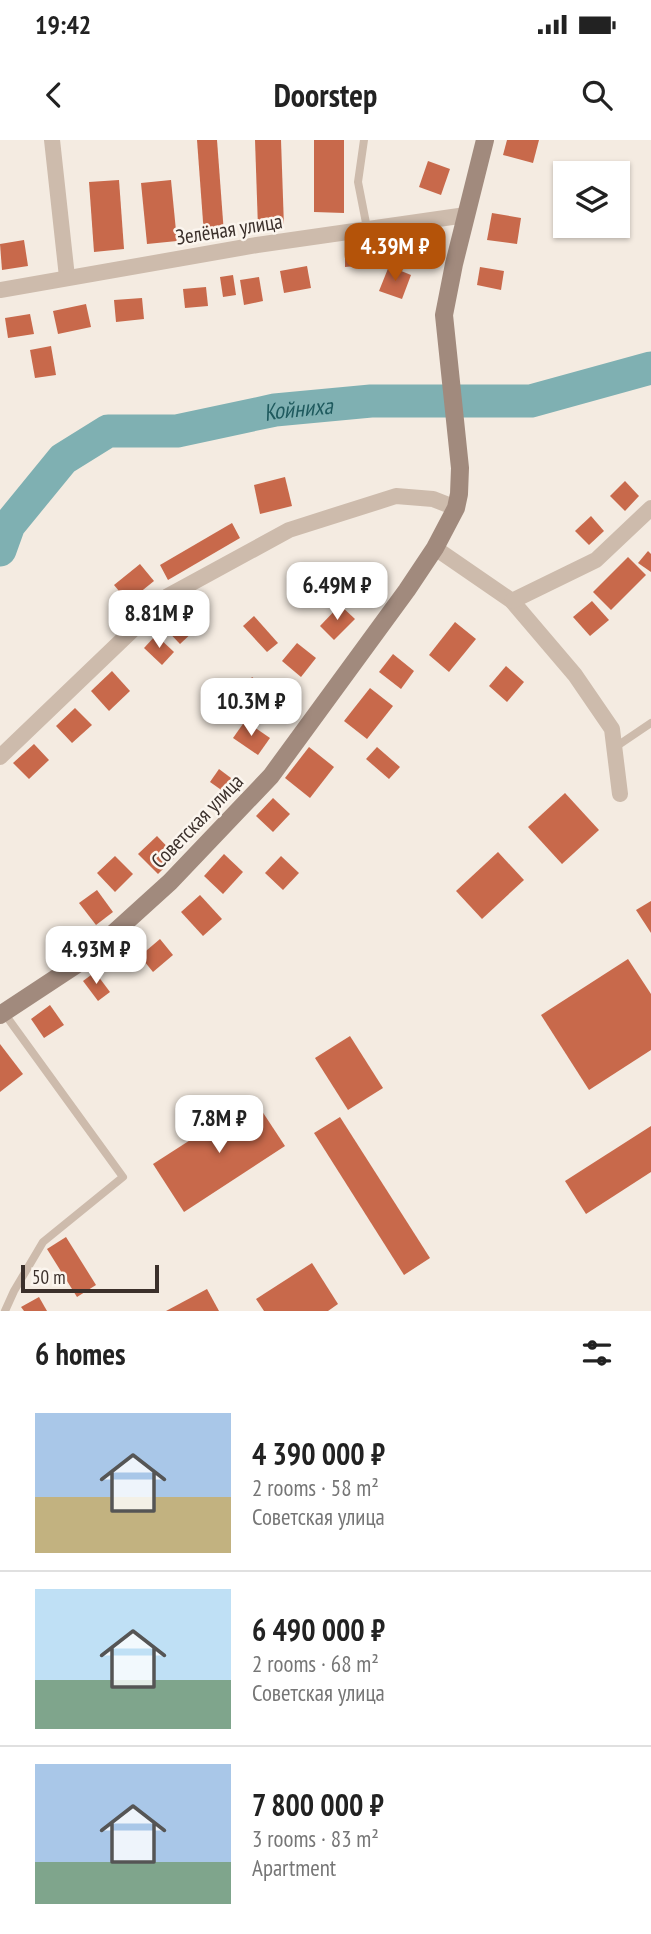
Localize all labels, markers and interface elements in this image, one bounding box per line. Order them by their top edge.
text: 19:42 [35,8,91,41]
text: Doorstep [274,74,377,116]
icon: back [35,76,73,114]
icon: search [578,76,616,114]
map controls [553,161,630,238]
button: layers [553,161,630,238]
street label: Зелёная улица [174,207,284,251]
pin: 4.39M ₽ [330,223,460,283]
text: 4.39M ₽ [361,231,429,260]
water label: Койниха [261,390,335,427]
pin: 6.49M ₽ [272,562,402,622]
text: 6.49M ₽ [303,570,371,599]
pin: 8.81M ₽ [94,590,224,650]
text: 8.81M ₽ [125,598,193,627]
pin: 10.3M ₽ [186,678,316,738]
text: 10.3M ₽ [217,686,285,715]
street label: Советская улица [145,768,249,874]
pin: 4.93M ₽ [31,926,161,986]
text: 4.93M ₽ [62,934,130,963]
pin: 7.8M ₽ [162,1096,276,1155]
text: 7.8M ₽ [191,1103,247,1132]
scale bar [21,1262,159,1294]
text: 50 m [32,1265,66,1289]
text: 6 homes [35,1334,126,1373]
icon: filters [578,1334,616,1372]
text: 4 390 000 ₽ [252,1434,385,1473]
icon: home [91,1441,175,1525]
text: 2 rooms · 58 m² [252,1473,379,1502]
text: Советская улица [252,1502,385,1531]
text: 6 490 000 ₽ [252,1610,385,1649]
icon: home [91,1617,175,1701]
text: 2 rooms · 68 m² [252,1649,379,1678]
text: Советская улица [252,1678,385,1707]
text: 7 800 000 ₽ [252,1785,384,1824]
icon: home [91,1792,175,1876]
text: 3 rooms · 83 m² [252,1824,379,1853]
text: Apartment [252,1853,336,1882]

